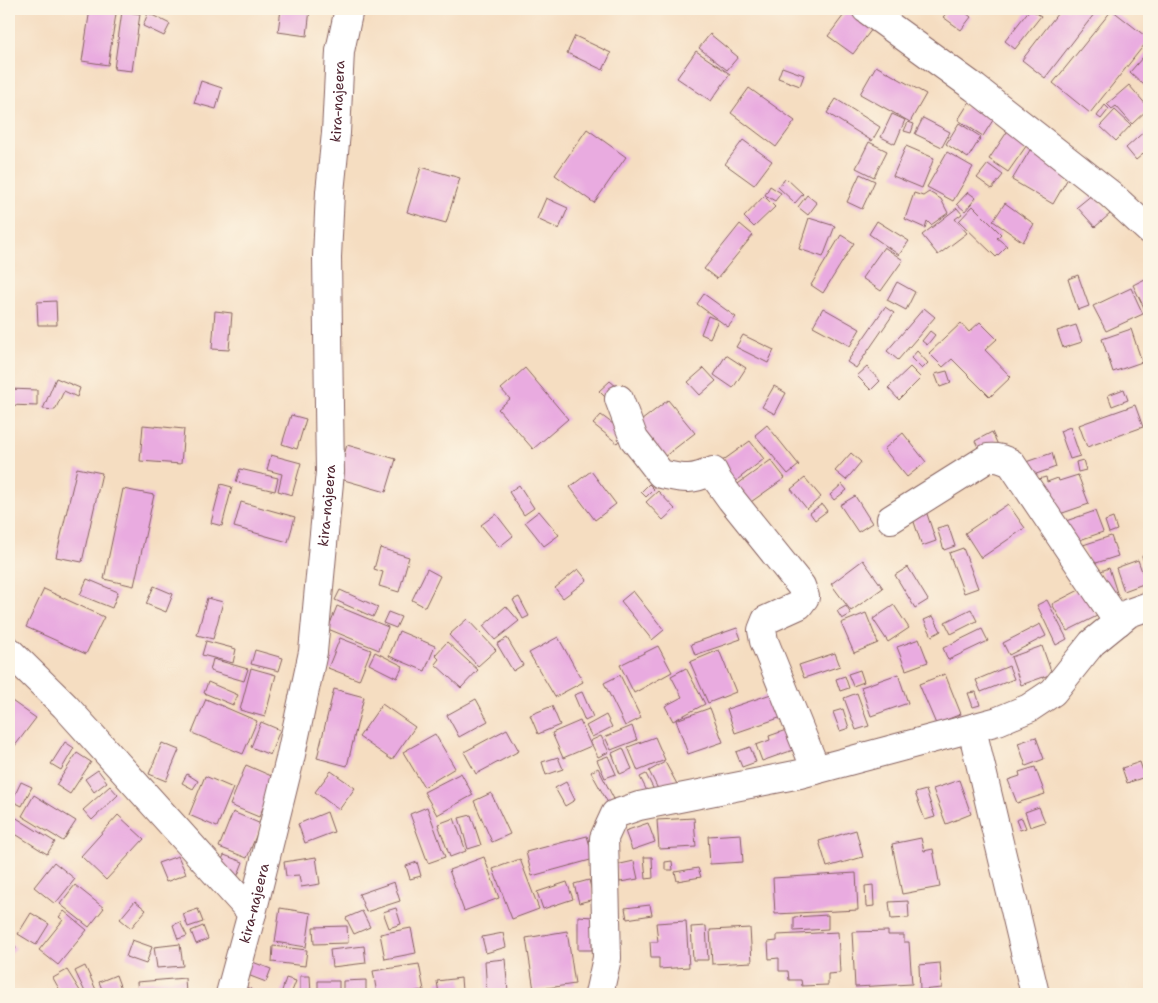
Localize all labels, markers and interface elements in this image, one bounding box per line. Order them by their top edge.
street label: kira-najeera [326,60,349,143]
street label: kira-najeera [314,464,339,547]
street label: kira-najeera [235,861,273,945]

